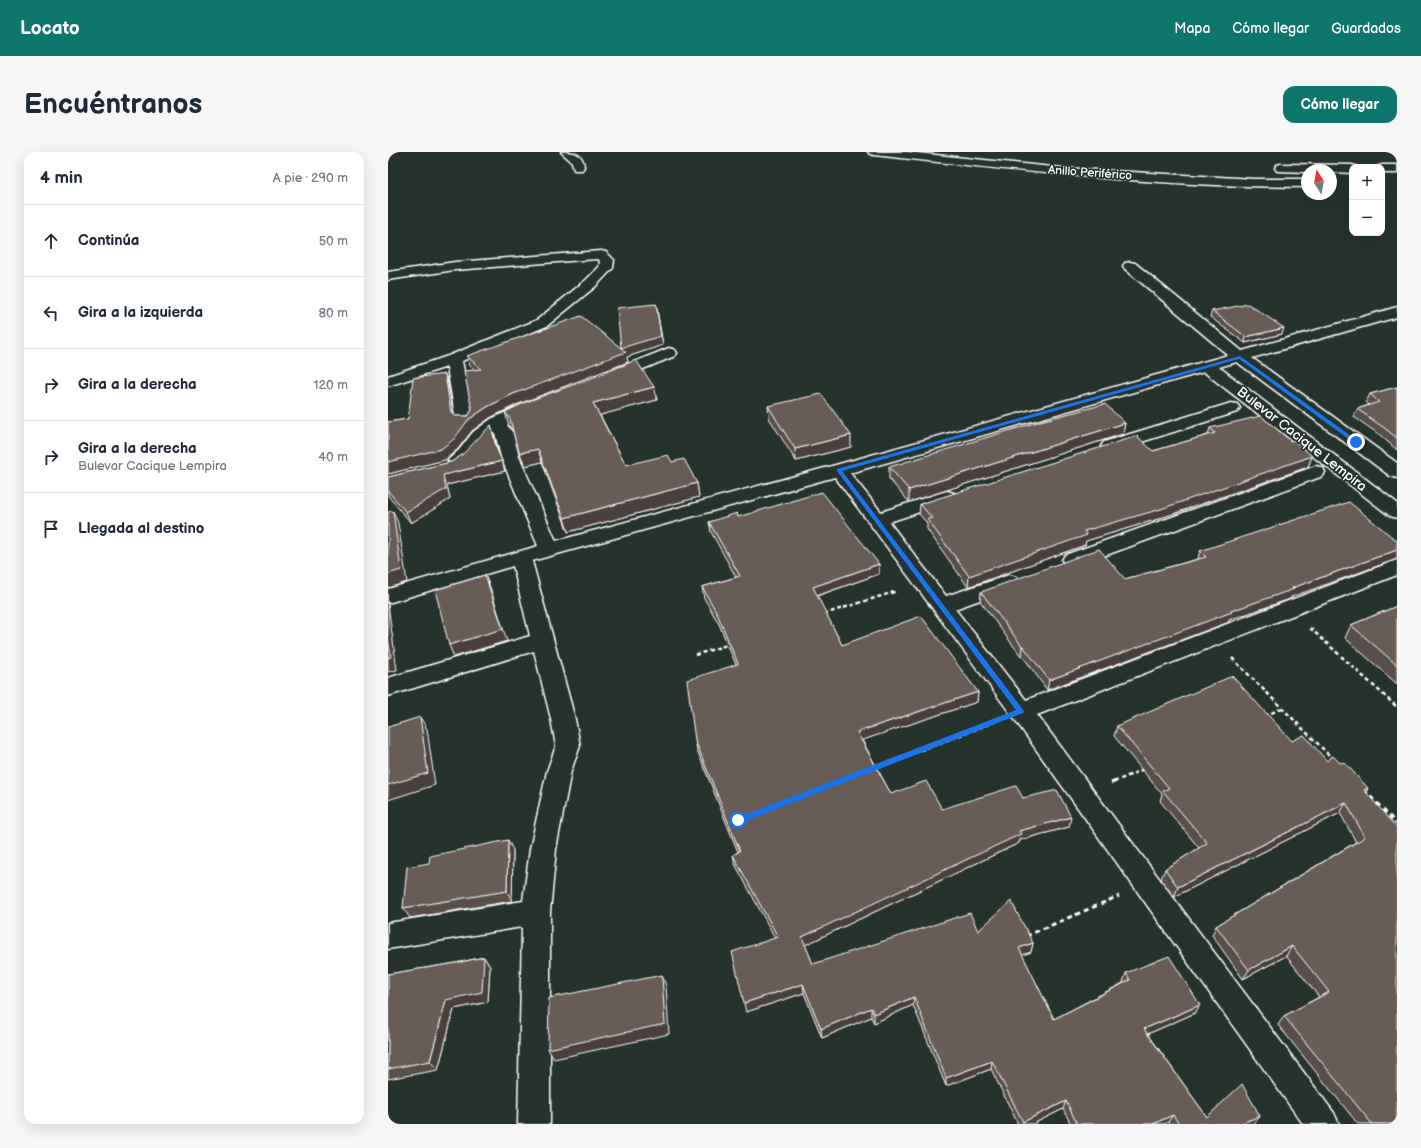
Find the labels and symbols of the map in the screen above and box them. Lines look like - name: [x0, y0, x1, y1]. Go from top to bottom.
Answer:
- street label: Anillo Periférico: [1047, 163, 1133, 183]
- north arrow: [1301, 164, 1337, 200]
- street label: Bulevar Cacique Lempira: [1234, 383, 1370, 495]
- route end: [1347, 433, 1365, 451]
- route start: [729, 811, 747, 829]

